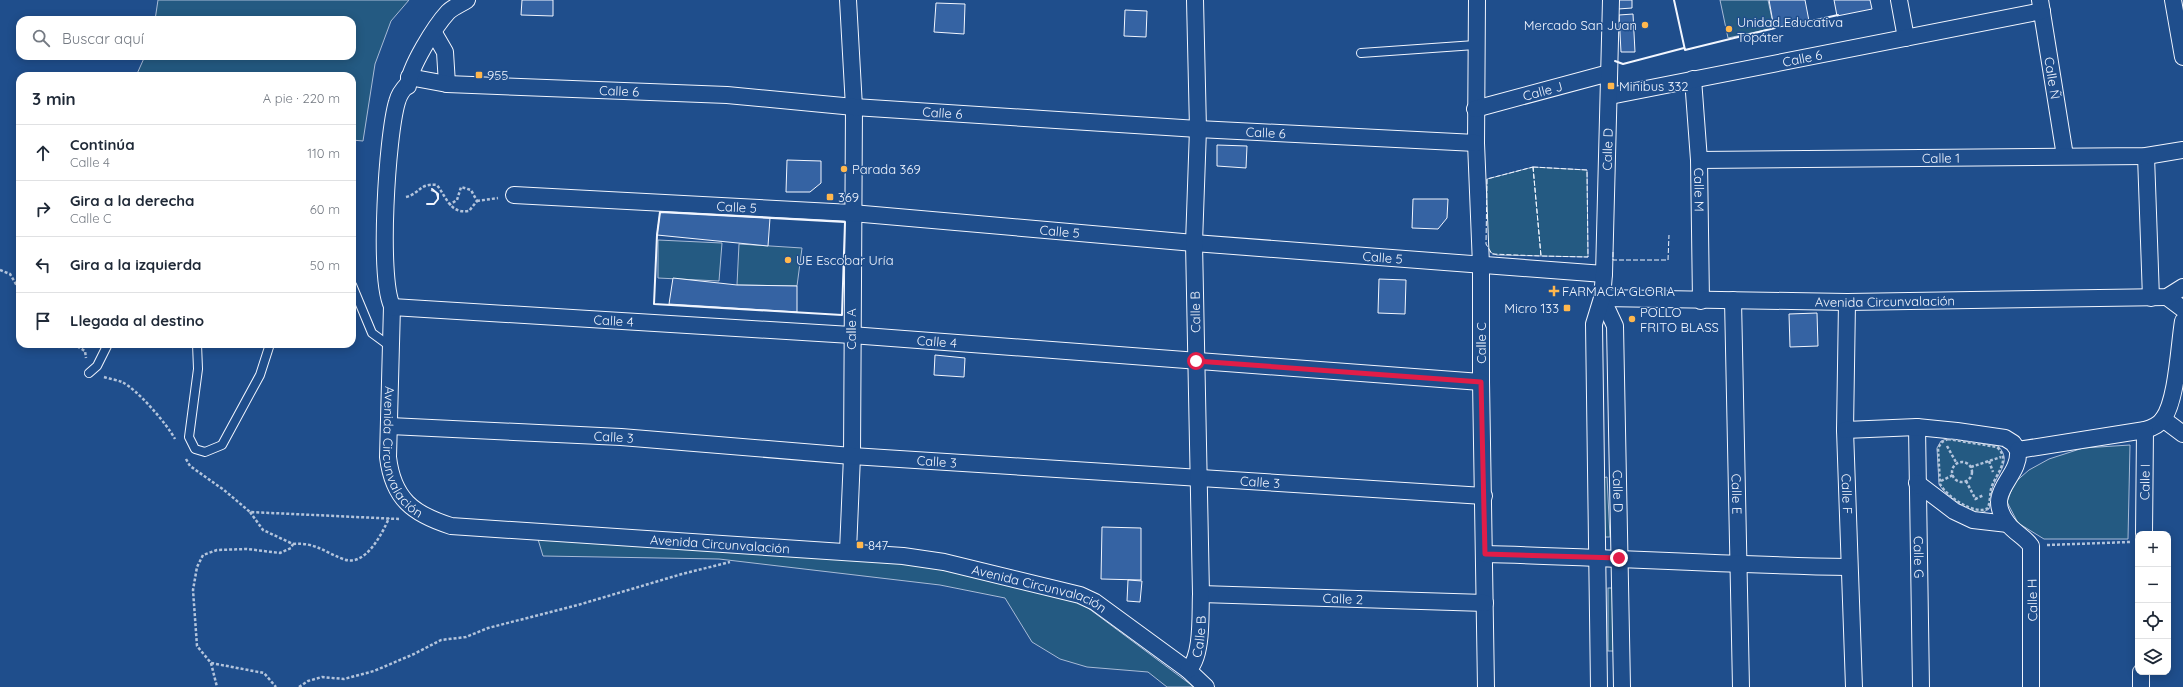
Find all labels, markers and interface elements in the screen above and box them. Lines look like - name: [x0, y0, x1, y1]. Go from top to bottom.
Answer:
- place label: Unidad Educativa Topáter: [1737, 14, 1843, 45]
- search box: [16, 16, 356, 60]
- place label: Mercado San Juan: [1524, 17, 1637, 33]
- marker: Mercado San Juan: [1640, 20, 1650, 30]
- marker: Unidad Educativa Topáter: [1724, 24, 1734, 34]
- icon: search: [30, 27, 52, 49]
- text: Buscar aquí: [62, 29, 144, 48]
- street label: Calle 6: [1781, 46, 1824, 70]
- street label: Calle Ñ: [2041, 56, 2064, 100]
- place label: 955: [487, 67, 508, 83]
- marker: 955: [474, 70, 484, 80]
- street label: Calle J: [1521, 78, 1564, 104]
- place label: Minibus 332: [1619, 78, 1689, 94]
- marker: Minibus 332: [1606, 81, 1616, 91]
- street label: Calle 6: [599, 82, 640, 100]
- text: 3 min: [32, 88, 76, 109]
- text: A pie · 220 m: [263, 90, 340, 106]
- street label: Calle 6: [922, 103, 963, 122]
- street label: Calle 6: [1245, 123, 1286, 141]
- street label: Calle D: [1599, 128, 1616, 171]
- text: Continúa: [70, 135, 135, 154]
- icon: ahead: [32, 142, 54, 164]
- text: 110 m: [307, 145, 340, 161]
- street label: Calle 1: [1922, 150, 1960, 166]
- text: Calle 4: [70, 154, 110, 170]
- place label: Parada 369: [852, 161, 921, 177]
- marker: Parada 369: [839, 164, 849, 174]
- street label: Calle M: [1691, 168, 1708, 212]
- place label: 369: [838, 189, 859, 205]
- text: Gira a la derecha: [70, 191, 195, 210]
- marker: 369: [825, 192, 835, 202]
- icon: right: [32, 198, 54, 220]
- street label: Calle 5: [716, 198, 757, 216]
- text: 60 m: [310, 201, 340, 217]
- text: Calle C: [70, 210, 112, 226]
- street label: Calle 5: [1039, 221, 1080, 241]
- street label: Calle 5: [1362, 248, 1403, 267]
- place label: UE Escobar Uría: [796, 252, 894, 268]
- icon: left: [32, 254, 54, 276]
- text: Gira a la izquierda: [70, 255, 202, 274]
- marker: UE Escobar Uría: [783, 255, 793, 265]
- text: 50 m: [310, 257, 340, 273]
- place label: FARMACIA GLORIA: [1562, 283, 1676, 299]
- marker: FARMACIA GLORIA: [1549, 286, 1559, 296]
- street label: Calle B: [1187, 291, 1203, 333]
- street label: Avenida Circunvalación: [1815, 292, 1955, 310]
- place label: Micro 133: [1504, 300, 1559, 316]
- marker: Micro 133: [1562, 303, 1572, 313]
- place label: POLLO FRITO BLASS: [1640, 304, 1719, 335]
- street label: Calle A: [843, 308, 859, 350]
- icon: arrive: [32, 310, 54, 332]
- text: Llegada al destino: [70, 311, 204, 330]
- street label: Calle 4: [593, 311, 634, 330]
- marker: POLLO FRITO BLASS: [1627, 314, 1637, 324]
- street label: Calle C: [1473, 322, 1489, 364]
- street label: Calle 4: [916, 332, 958, 351]
- route start: [1187, 352, 1205, 370]
- street label: Avenida Circunvalación: [380, 386, 426, 521]
- street label: Calle 3: [593, 428, 635, 446]
- street label: Calle 3: [916, 452, 957, 471]
- street label: Calle I: [2136, 464, 2153, 500]
- street label: Calle D: [1610, 470, 1627, 513]
- street label: Calle 3: [1240, 473, 1281, 491]
- street label: Calle F: [1839, 473, 1856, 514]
- street label: Calle E: [1729, 474, 1745, 514]
- street label: Avenida Circunvalación: [649, 531, 790, 556]
- map controls: [2135, 531, 2171, 675]
- button: +: [2135, 531, 2171, 567]
- street label: Calle G: [1911, 536, 1927, 578]
- place label: 847: [868, 537, 888, 553]
- marker: 847: [855, 540, 865, 550]
- route end: [1610, 549, 1628, 567]
- street label: Avenida Circunvalación: [970, 561, 1110, 616]
- button: −: [2135, 567, 2171, 603]
- street label: Calle H: [2024, 579, 2040, 621]
- street label: Calle 2: [1322, 590, 1363, 607]
- button: locate: [2135, 603, 2171, 639]
- street label: Calle B: [1188, 615, 1209, 659]
- button: layers: [2135, 639, 2171, 675]

